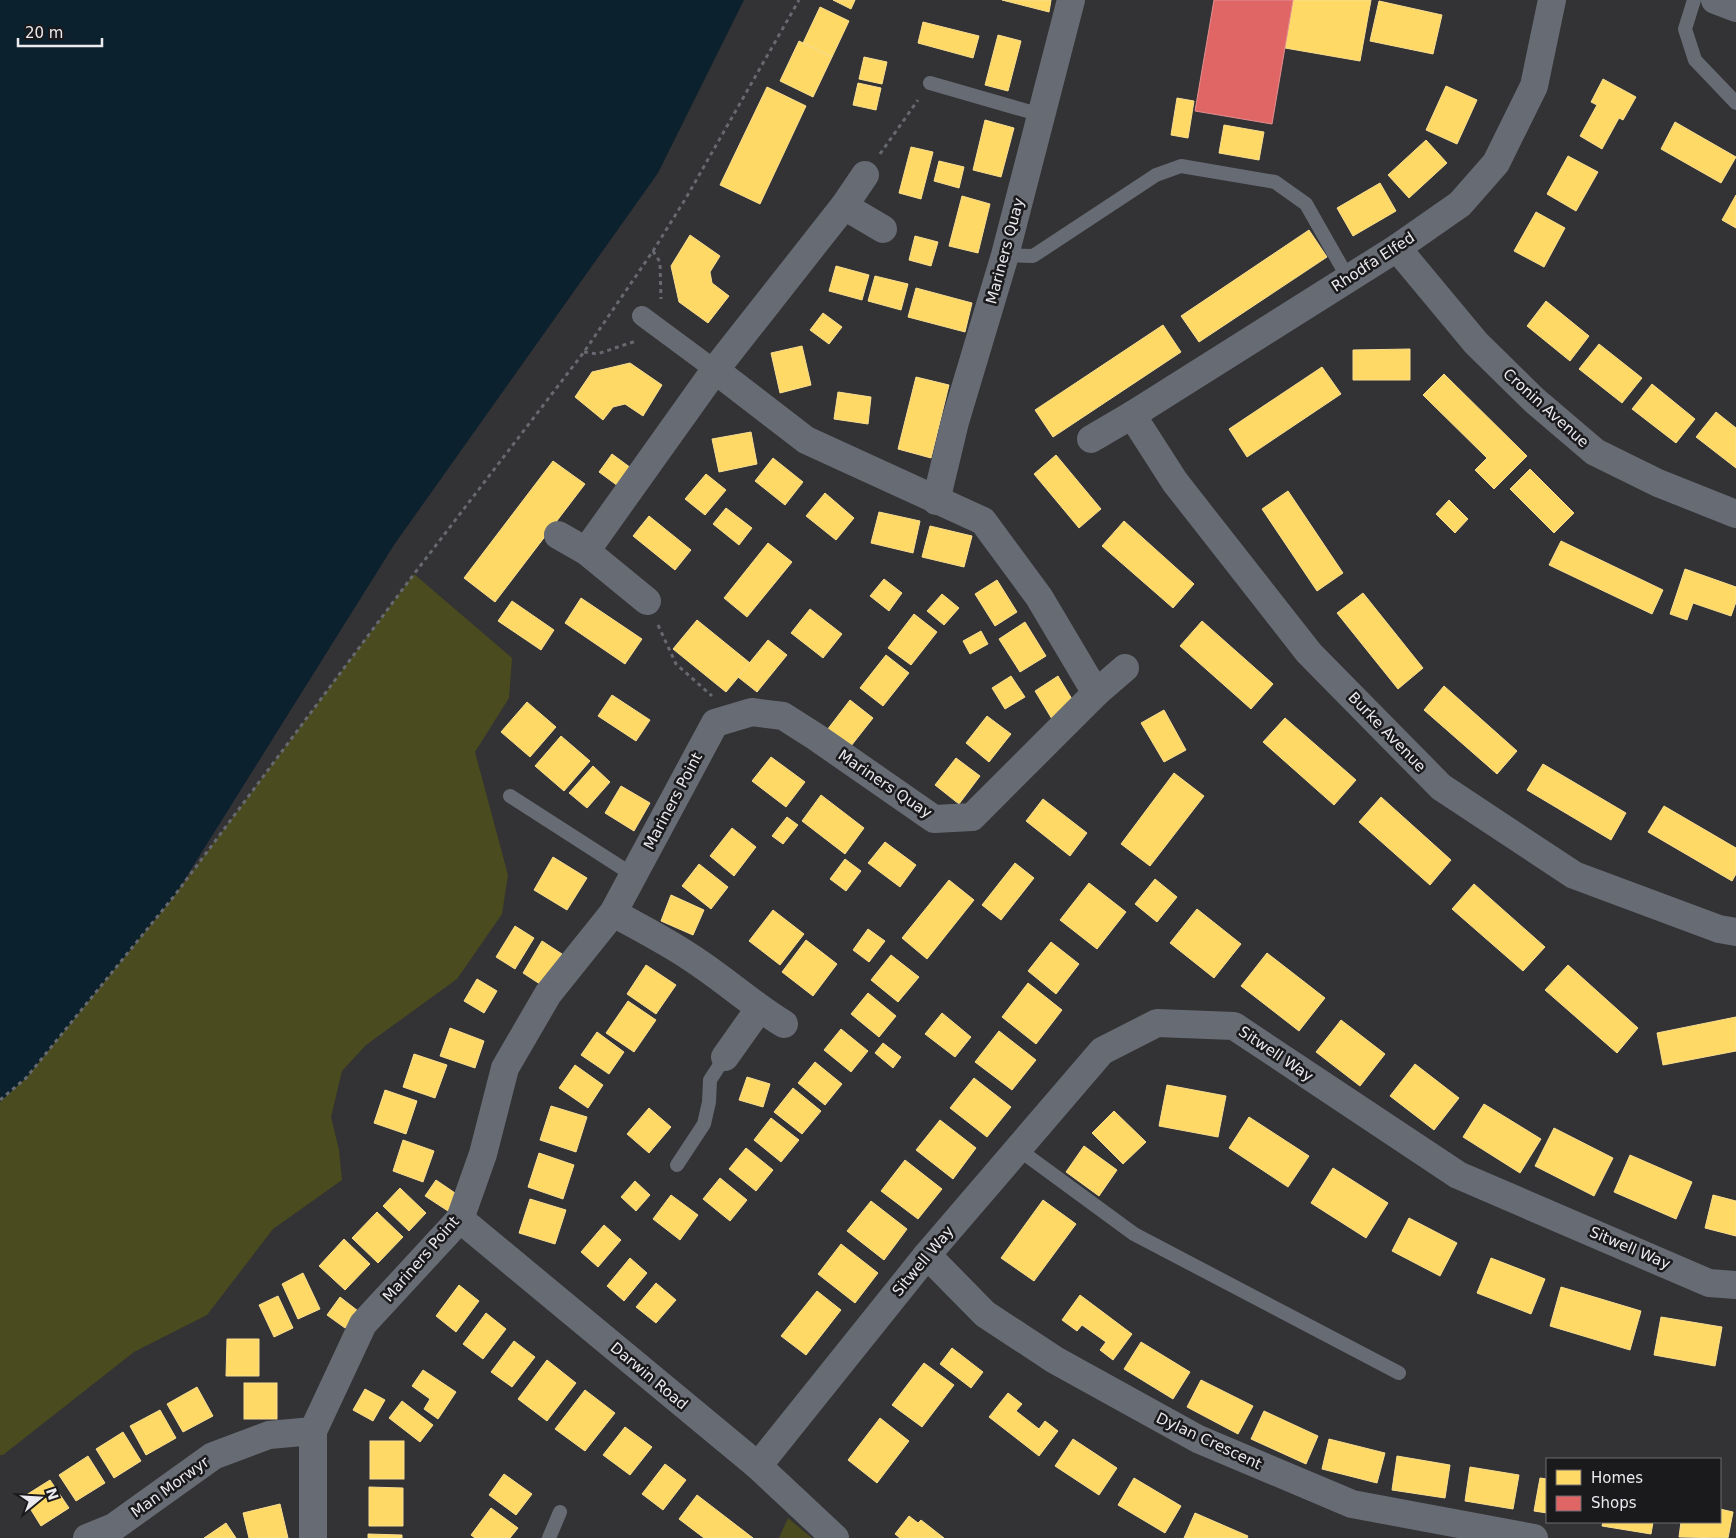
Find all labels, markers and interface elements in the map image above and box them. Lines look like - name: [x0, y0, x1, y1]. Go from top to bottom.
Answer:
- scale bar: [18, 15, 101, 47]
- text: 20 m: [25, 24, 63, 42]
- street label: Mariners Quay: [982, 196, 1028, 306]
- street label: Rhodfa Elfed: [1328, 228, 1418, 296]
- street label: Cronin Avenue: [1499, 365, 1593, 451]
- street label: Burke Avenue: [1344, 688, 1430, 776]
- street label: Mariners Quay: [835, 746, 935, 822]
- street label: Mariners Point: [640, 749, 706, 853]
- street label: Sitwell Way: [1235, 1022, 1317, 1086]
- street label: Mariners Point: [379, 1213, 463, 1305]
- street label: Sitwell Way: [888, 1222, 958, 1300]
- street label: Sitwell Way: [1587, 1223, 1673, 1273]
- street label: Darwin Road: [607, 1338, 691, 1414]
- street label: Dylan Crescent: [1153, 1409, 1265, 1473]
- street label: Man Morwyr: [127, 1452, 213, 1521]
- legend: [1546, 1458, 1721, 1523]
- text: Homes: [1591, 1469, 1643, 1487]
- north arrow: [15, 1473, 65, 1523]
- text: N: [43, 1486, 62, 1502]
- text: Shops: [1591, 1494, 1637, 1512]

